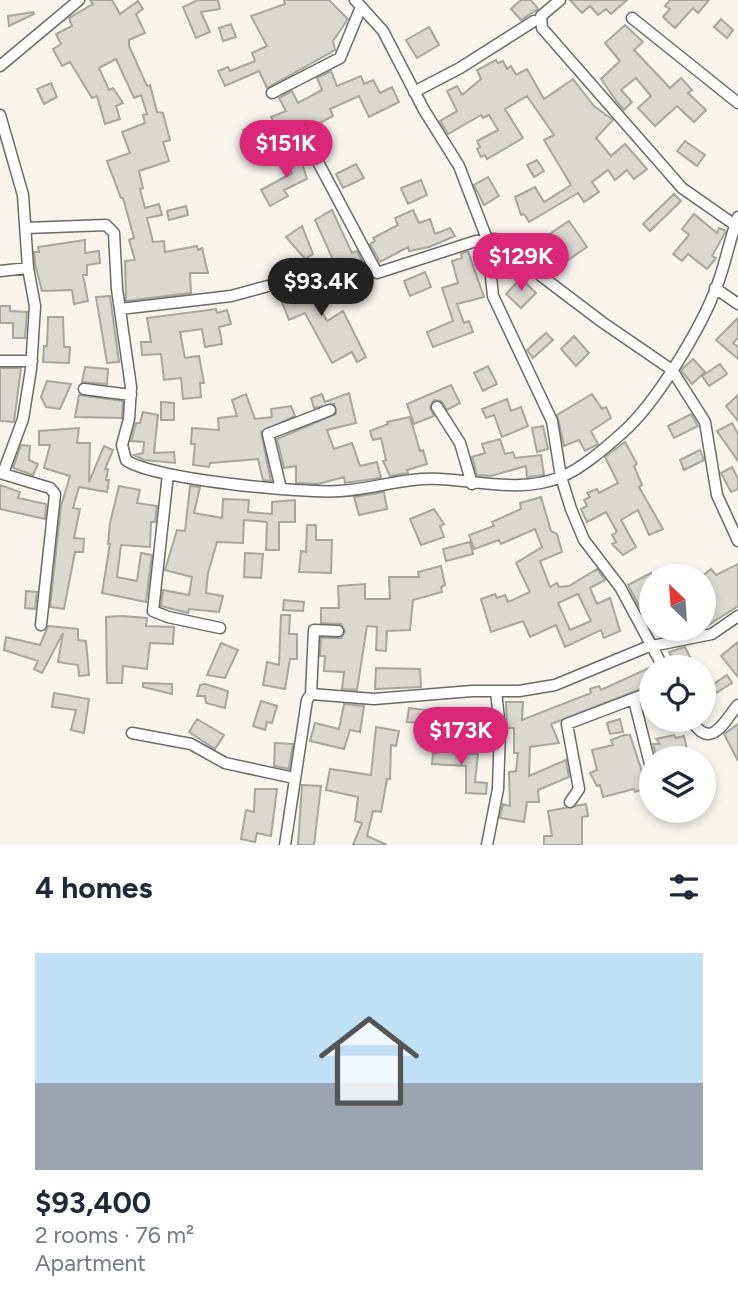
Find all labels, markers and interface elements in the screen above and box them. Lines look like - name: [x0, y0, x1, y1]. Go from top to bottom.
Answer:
- pin: $151K: [237, 120, 335, 180]
- text: $151K: [256, 129, 316, 157]
- pin: $129K: [472, 233, 570, 293]
- text: $129K: [489, 242, 553, 270]
- pin: $93.4K: [264, 258, 378, 318]
- text: $93.4K: [284, 267, 358, 295]
- north arrow: [639, 564, 716, 640]
- map controls: [639, 564, 716, 823]
- button: locate: [639, 655, 716, 732]
- pin: $173K: [412, 708, 510, 767]
- text: $173K: [429, 716, 493, 744]
- button: layers: [639, 746, 716, 823]
- icon: filters: [665, 868, 703, 906]
- text: 4 homes: [35, 869, 152, 906]
- icon: home: [306, 998, 432, 1124]
- text: $93,400: [35, 1184, 151, 1221]
- text: 2 rooms · 76 m²: [35, 1221, 194, 1249]
- text: Apartment: [35, 1249, 146, 1277]

